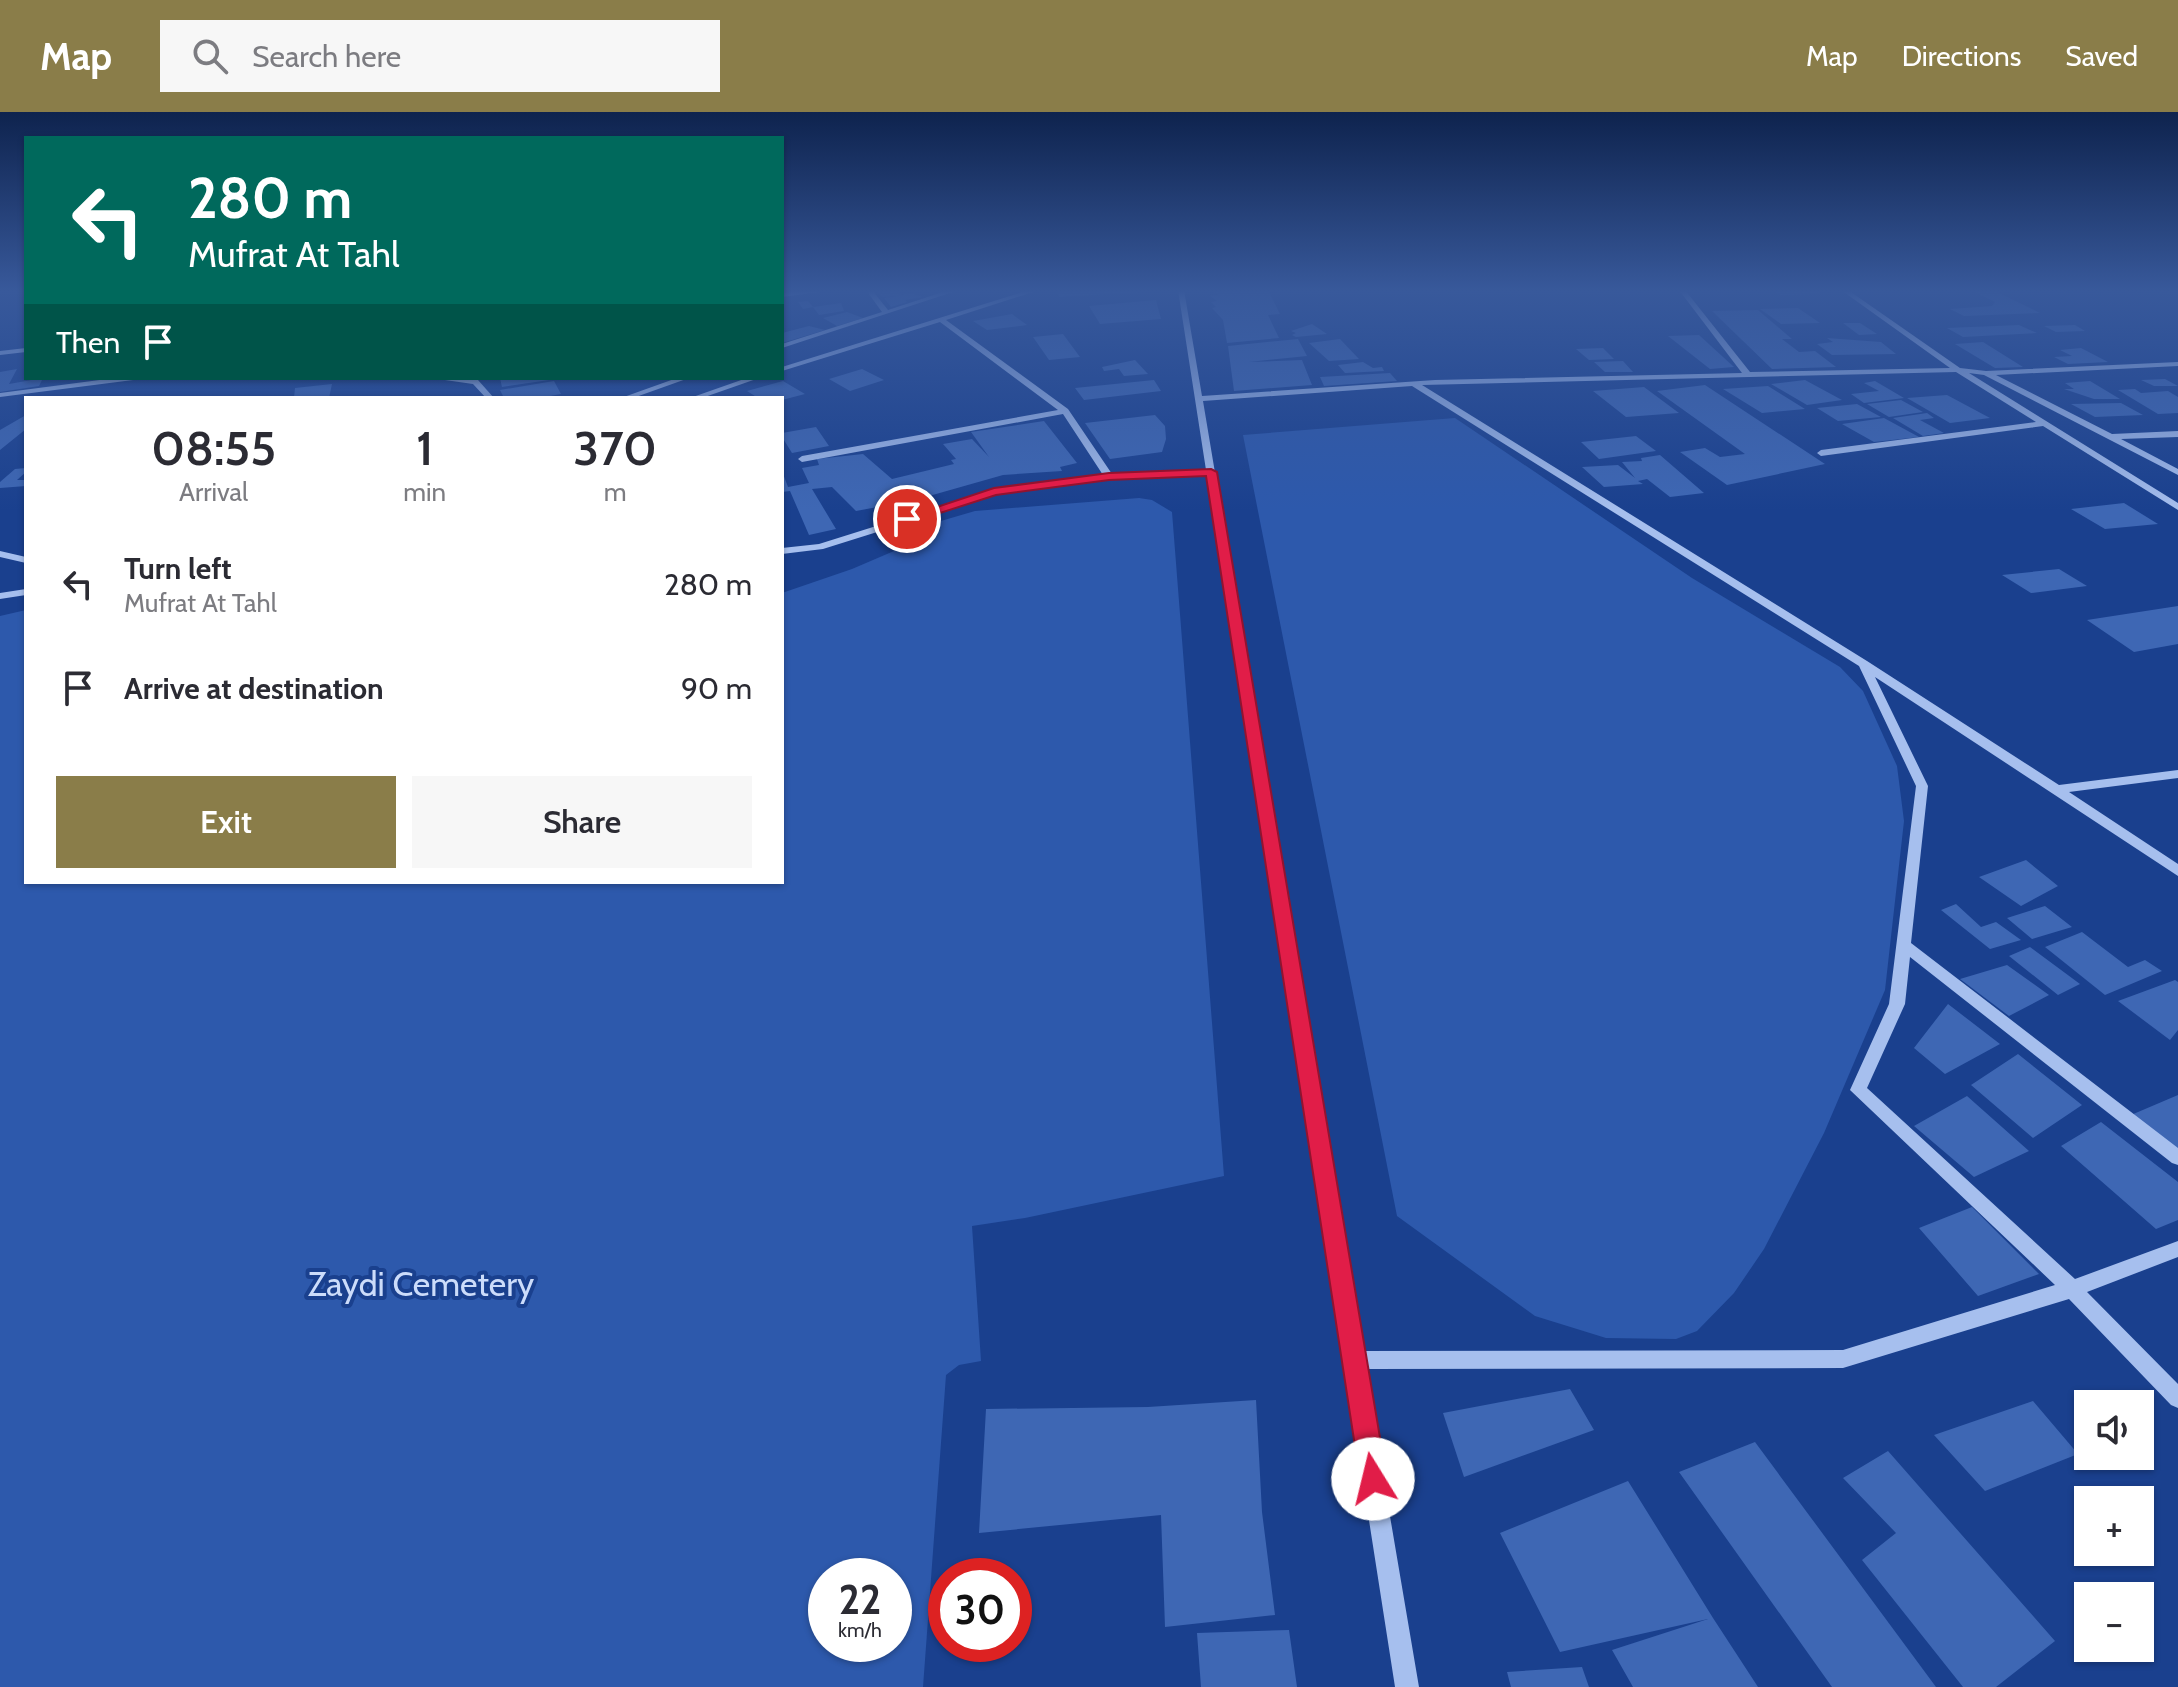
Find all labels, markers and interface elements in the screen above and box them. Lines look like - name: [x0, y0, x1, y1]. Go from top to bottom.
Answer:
- search box: [160, 20, 720, 92]
- text: Map: [40, 33, 112, 80]
- icon: search: [188, 34, 232, 78]
- text: Search here: [252, 38, 401, 75]
- text: Map: [1806, 39, 1858, 73]
- text: Directions: [1902, 39, 2021, 73]
- text: Saved: [2065, 39, 2138, 73]
- text: 280 m: [188, 164, 352, 232]
- icon: left: [56, 168, 160, 272]
- text: Mufrat At Tahl: [188, 232, 400, 276]
- icon: arrive: [136, 320, 180, 364]
- text: Then: [56, 324, 120, 361]
- text: 08:55: [151, 419, 276, 477]
- text: 1: [416, 419, 433, 477]
- text: 370: [573, 419, 657, 477]
- text: Arrival: [179, 476, 248, 508]
- text: min: [403, 476, 446, 508]
- text: m: [604, 476, 626, 508]
- pin: [873, 485, 941, 553]
- icon: arrive: [885, 497, 929, 541]
- text: Turn left: [124, 550, 232, 587]
- icon: left: [56, 562, 100, 606]
- text: 280 m: [664, 566, 752, 603]
- text: Mufrat At Tahl: [124, 587, 277, 619]
- icon: arrive: [56, 666, 100, 710]
- text: Arrive at destination: [124, 670, 384, 707]
- text: 90 m: [681, 670, 752, 707]
- button: Exit: [56, 776, 396, 868]
- button: Share: [412, 776, 752, 868]
- park label: Zaydi Cemetery: [308, 1263, 534, 1305]
- map controls: [2074, 1390, 2154, 1662]
- button: sound: [2074, 1390, 2154, 1470]
- position arrow: [1331, 1437, 1415, 1521]
- button: +: [2074, 1486, 2154, 1566]
- speed limit sign: 30: [928, 1558, 1032, 1662]
- text: 22: [839, 1575, 881, 1624]
- button: −: [2074, 1582, 2154, 1662]
- text: km/h: [838, 1618, 882, 1642]

